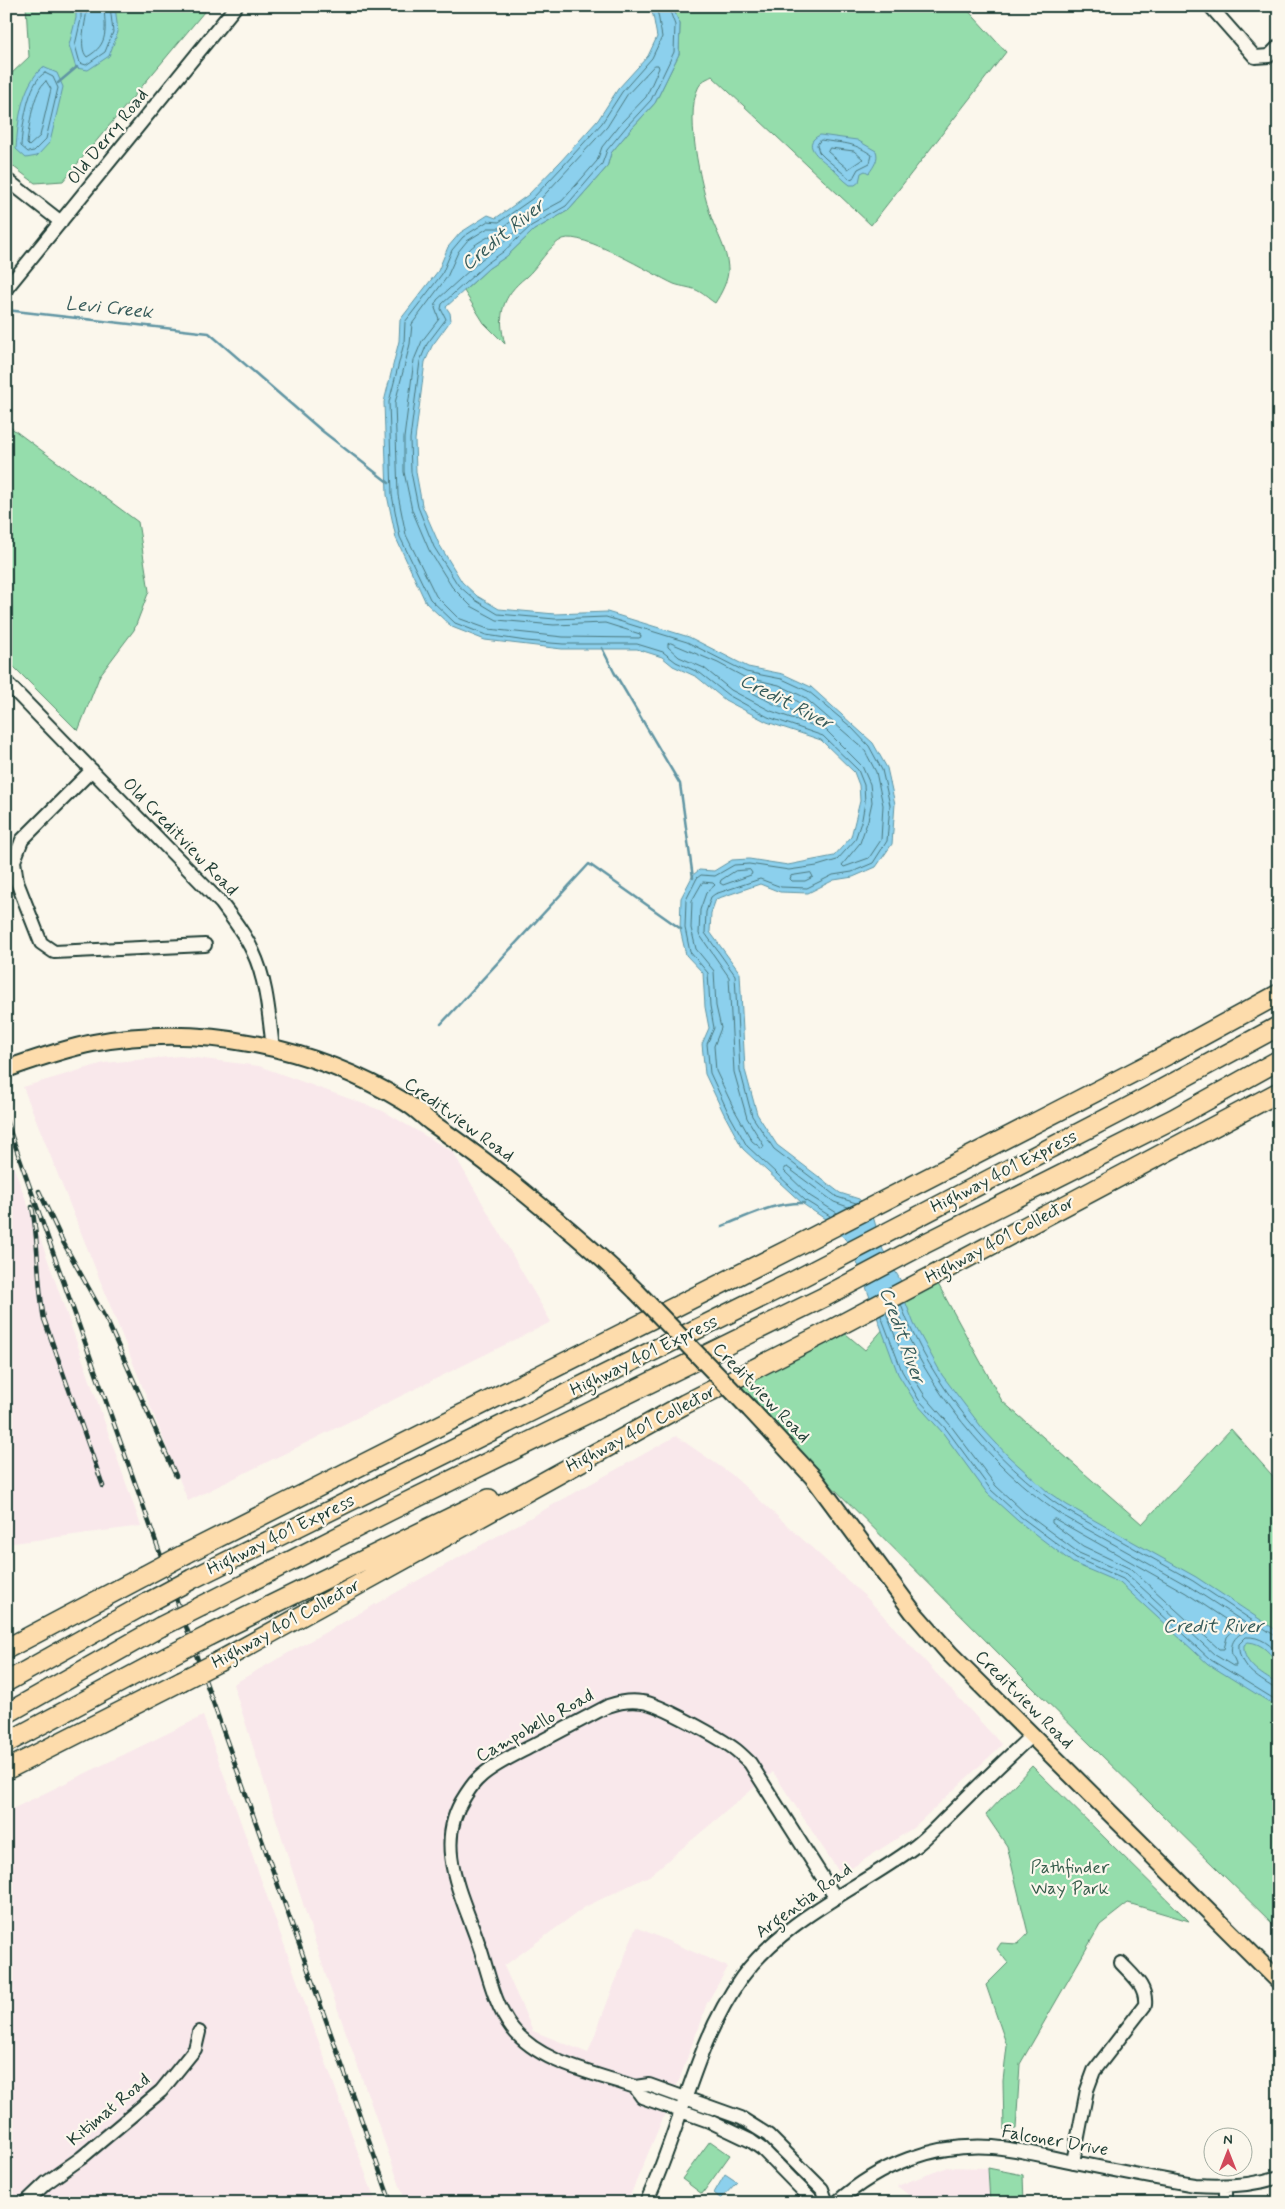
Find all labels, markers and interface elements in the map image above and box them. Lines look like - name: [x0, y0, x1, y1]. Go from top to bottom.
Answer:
- street label: Old Derry Road: [62, 84, 154, 190]
- water label: Credit River: [456, 192, 551, 276]
- water label: Levi Creek: [64, 291, 155, 325]
- water label: Credit River: [736, 668, 838, 737]
- street label: Old Creditview Road: [117, 772, 243, 902]
- street label: Creditview Road: [399, 1072, 519, 1168]
- street label: Highway 401 Express: [927, 1125, 1082, 1221]
- street label: Highway 401 Collector: [921, 1190, 1080, 1291]
- water label: Credit River: [873, 1284, 932, 1388]
- street label: Highway 401 Express: [566, 1310, 723, 1404]
- street label: Creditview Road: [707, 1338, 815, 1448]
- street label: Highway 401 Collector: [562, 1379, 721, 1480]
- street label: Highway 401 Express: [203, 1489, 360, 1583]
- street label: Highway 401 Collector: [208, 1573, 366, 1677]
- water label: Credit River: [1163, 1614, 1265, 1639]
- street label: Creditview Road: [969, 1645, 1079, 1755]
- street label: Campobello Road: [472, 1684, 598, 1768]
- park label: Pathfinder Way Park: [1031, 1856, 1110, 1901]
- street label: Argentia Road: [751, 1858, 858, 1946]
- street label: Kitimat Road: [62, 2068, 156, 2152]
- street label: Falconer Drive: [1000, 2120, 1110, 2162]
- north arrow: [1202, 2126, 1252, 2176]
- text: N: [1223, 2131, 1233, 2149]

